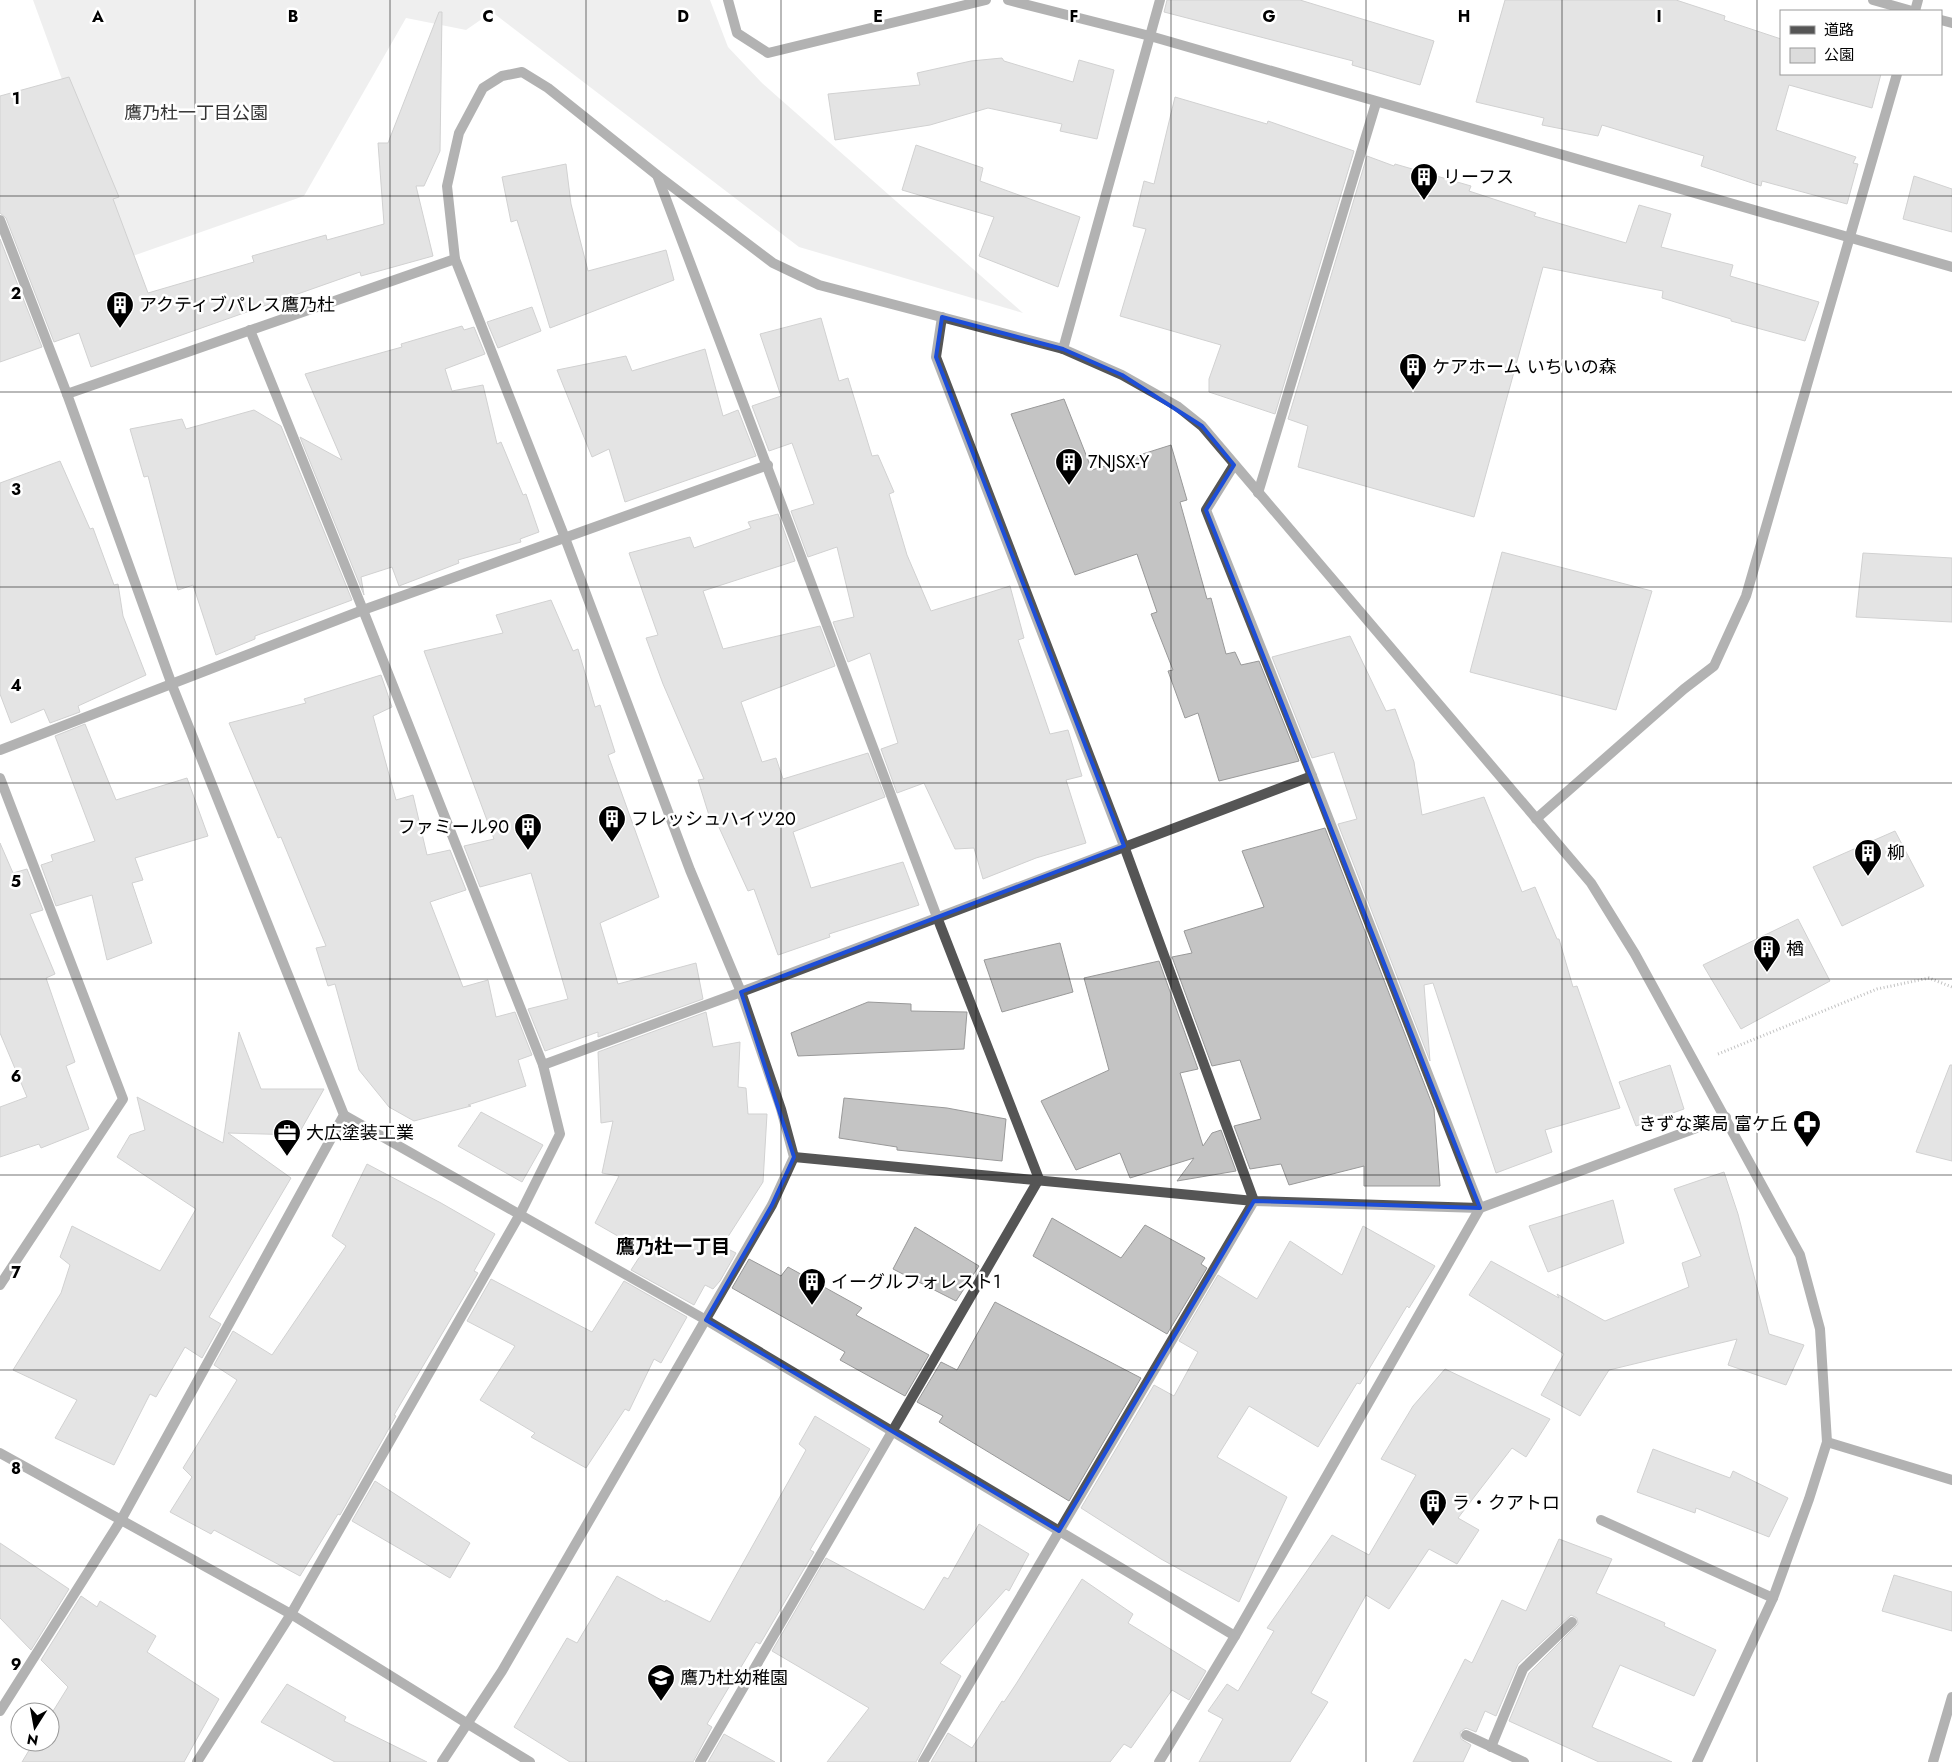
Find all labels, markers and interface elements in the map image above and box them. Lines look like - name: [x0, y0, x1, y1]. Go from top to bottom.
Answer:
- text: A: [91, 5, 104, 28]
- text: B: [288, 5, 298, 28]
- text: C: [482, 5, 494, 28]
- text: D: [677, 5, 689, 28]
- text: E: [873, 5, 883, 28]
- text: F: [1070, 5, 1078, 28]
- text: G: [1262, 5, 1276, 28]
- text: H: [1458, 5, 1470, 28]
- text: I: [1656, 5, 1662, 28]
- legend: [1780, 10, 1942, 75]
- text: 道路: [1824, 19, 1854, 41]
- text: 公園: [1824, 44, 1854, 66]
- text: 1: [12, 87, 20, 110]
- park label: 鷹乃杜一丁目公園: [124, 100, 268, 126]
- building icon: リーフス: [1409, 162, 1439, 201]
- place label: リーフス: [1443, 164, 1514, 190]
- text: 2: [11, 282, 21, 305]
- building icon: アクティブパレス鷹乃杜: [105, 290, 135, 329]
- place label: アクティブパレス鷹乃杜: [139, 292, 335, 318]
- building icon: ケアホーム いちいの森: [1398, 352, 1428, 391]
- place label: ケアホーム いちいの森: [1432, 354, 1617, 380]
- building icon: 7NJSX-Y: [1054, 447, 1084, 486]
- place label: 7NJSX-Y: [1088, 449, 1150, 475]
- text: 3: [11, 478, 21, 501]
- text: 4: [10, 674, 22, 697]
- building icon: フレッシュハイツ20: [597, 804, 627, 843]
- place label: フレッシュハイツ20: [631, 806, 796, 832]
- building icon: ファミール90: [513, 812, 543, 851]
- place label: ファミール90: [398, 814, 509, 840]
- building icon: 柳: [1853, 838, 1883, 877]
- place label: 柳: [1887, 840, 1905, 866]
- text: 5: [11, 870, 21, 893]
- building icon: 楢: [1752, 934, 1782, 973]
- place label: 楢: [1786, 936, 1804, 962]
- text: 6: [11, 1065, 21, 1088]
- pharmacy icon: きずな薬局 富ケ丘: [1792, 1109, 1822, 1148]
- place label: きずな薬局 富ケ丘: [1639, 1111, 1788, 1137]
- office icon: 大広塗装工業: [272, 1118, 302, 1157]
- place label: 大広塗装工業: [306, 1120, 414, 1146]
- district label: 鷹乃杜一丁目: [616, 1233, 730, 1260]
- text: 7: [11, 1261, 21, 1284]
- building icon: イーグルフォレスト1: [797, 1267, 827, 1306]
- place label: イーグルフォレスト1: [831, 1269, 1001, 1295]
- text: 8: [11, 1457, 21, 1480]
- building icon: ラ・クアトロ: [1418, 1488, 1448, 1527]
- place label: ラ・クアトロ: [1452, 1490, 1560, 1516]
- text: 9: [11, 1653, 21, 1676]
- school or university icon: 鷹乃杜幼稚園: [646, 1663, 676, 1702]
- place label: 鷹乃杜幼稚園: [680, 1665, 788, 1691]
- north arrow: [10, 1702, 60, 1752]
- text: N: [25, 1729, 40, 1751]

